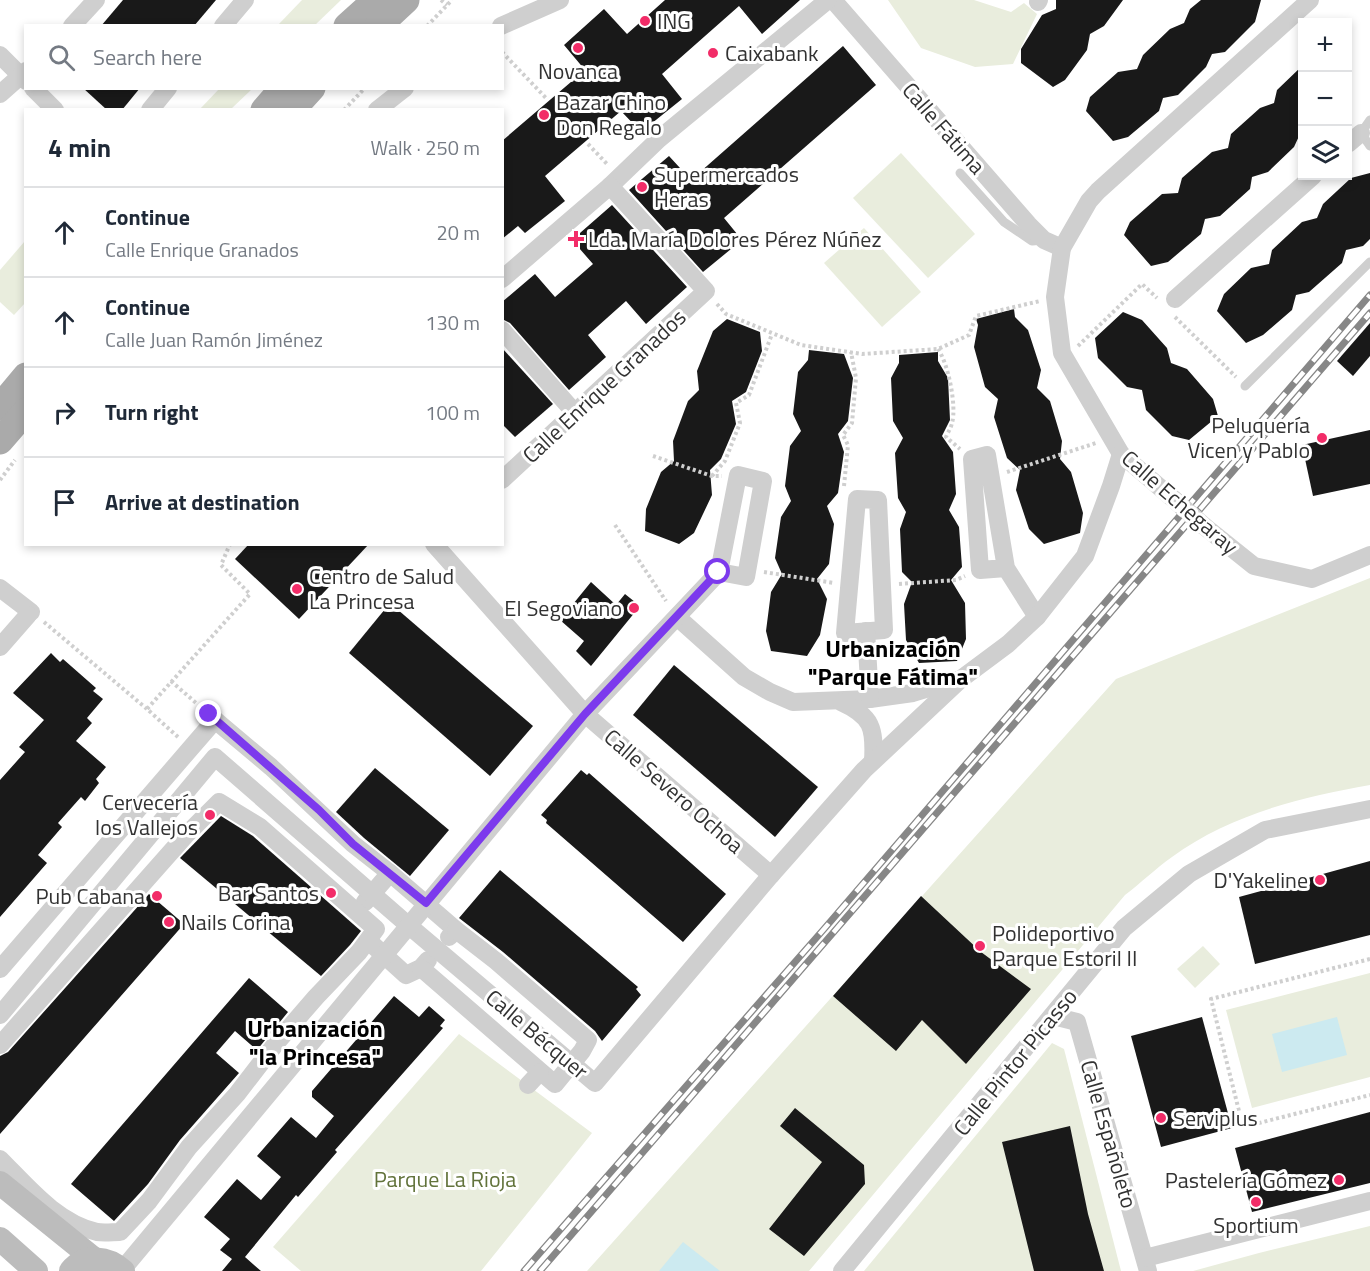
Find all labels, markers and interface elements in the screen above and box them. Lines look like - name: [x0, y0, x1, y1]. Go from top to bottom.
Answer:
- place label: ING: [657, 4, 691, 38]
- marker: ING: [638, 14, 652, 28]
- map controls: [1298, 18, 1352, 180]
- button: +: [1298, 18, 1352, 72]
- search box: [24, 24, 504, 90]
- place label: Caixabank: [725, 36, 819, 70]
- text: Search here: [93, 40, 202, 74]
- icon: search: [45, 41, 78, 74]
- marker: Novanca: [571, 41, 585, 55]
- marker: Caixabank: [706, 46, 720, 60]
- place label: Novanca: [538, 54, 618, 88]
- button: −: [1298, 72, 1352, 126]
- street label: Calle Fátima: [894, 74, 994, 182]
- place label: Bazar Chino Don Regalo: [556, 85, 666, 144]
- marker: Bazar Chino Don Regalo: [537, 108, 551, 122]
- button: layers: [1298, 126, 1352, 180]
- text: 4 min: [48, 128, 111, 167]
- text: Walk · 250 m: [371, 132, 480, 163]
- place label: Supermercados Heras: [654, 157, 799, 216]
- marker: Supermercados Heras: [635, 180, 649, 194]
- text: Continue: [105, 200, 190, 234]
- icon: ahead: [48, 216, 81, 249]
- text: 20 m: [436, 217, 480, 248]
- place label: Lda. María Dolores Pérez Núñez: [588, 222, 881, 256]
- marker: Lda. María Dolores Pérez Núñez: [569, 232, 583, 246]
- text: Calle Enrique Granados: [105, 234, 299, 265]
- text: Continue: [105, 290, 190, 324]
- street label: Calle Enrique Granados: [514, 301, 694, 471]
- icon: ahead: [48, 306, 81, 339]
- text: 130 m: [425, 307, 480, 338]
- text: Calle Juan Ramón Jiménez: [105, 324, 323, 355]
- text: Turn right: [105, 395, 199, 429]
- icon: right: [48, 396, 81, 429]
- text: 100 m: [425, 397, 480, 428]
- place label: Peluquería Vicen y Pablo: [1187, 408, 1310, 467]
- marker: Peluquería Vicen y Pablo: [1315, 431, 1329, 445]
- street label: Calle Echegaray: [1114, 442, 1246, 563]
- text: Arrive at destination: [105, 485, 300, 519]
- icon: arrive: [48, 486, 81, 519]
- route start: [704, 558, 730, 584]
- place label: Centro de Salud La Princesa: [309, 559, 454, 618]
- marker: Centro de Salud La Princesa: [290, 582, 304, 596]
- place label: El Segoviano: [504, 591, 622, 625]
- marker: El Segoviano: [627, 601, 641, 615]
- district label: Urbanización "Parque Fátima": [808, 630, 978, 694]
- route end: [195, 700, 221, 726]
- street label: Calle Severo Ochoa: [596, 720, 752, 862]
- place label: Cervecería los Vallejos: [95, 785, 198, 844]
- marker: Cervecería los Vallejos: [203, 808, 217, 822]
- place label: D'Yakeline: [1214, 863, 1308, 897]
- marker: D'Yakeline: [1313, 873, 1327, 887]
- place label: Bar Santos: [218, 876, 319, 910]
- place label: Pub Cabana: [35, 879, 145, 913]
- marker: Bar Santos: [324, 886, 338, 900]
- marker: Pub Cabana: [150, 889, 164, 903]
- place label: Nails Corina: [181, 905, 291, 939]
- marker: Nails Corina: [162, 915, 176, 929]
- place label: Polideportivo Parque Estoril II: [992, 916, 1137, 975]
- marker: Polideportivo Parque Estoril II: [973, 939, 987, 953]
- street label: Calle Bécquer: [478, 981, 596, 1088]
- street label: Calle Pintor Picasso: [945, 981, 1085, 1143]
- district label: Urbanización "la Princesa": [247, 1010, 383, 1074]
- street label: Calle Españoleto: [1072, 1056, 1146, 1212]
- place label: Serviplus: [1173, 1101, 1258, 1135]
- marker: Serviplus: [1154, 1111, 1168, 1125]
- park label: Parque La Rioja: [374, 1162, 516, 1196]
- place label: Pastelería Gómez: [1165, 1163, 1327, 1197]
- marker: Pastelería Gómez: [1332, 1173, 1346, 1187]
- marker: Sportium: [1249, 1195, 1263, 1209]
- place label: Sportium: [1213, 1208, 1299, 1242]

